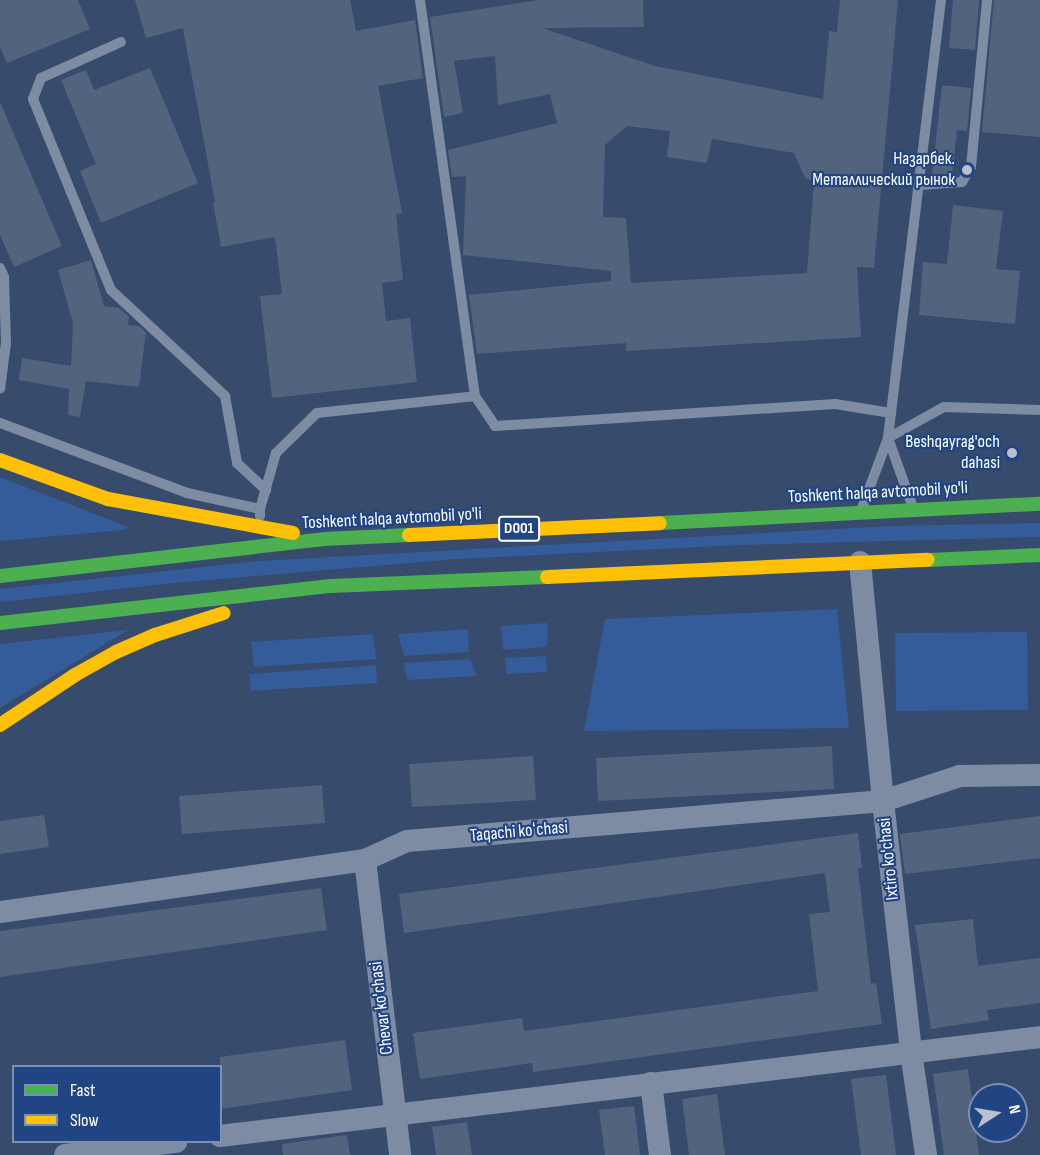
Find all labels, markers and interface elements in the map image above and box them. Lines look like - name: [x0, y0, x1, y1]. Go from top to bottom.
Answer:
- place label: Назарбек. Металлический рынок: [812, 149, 955, 192]
- marker: Назарбек. Металлический рынок: [960, 163, 974, 177]
- place label: Beshqayrag'och dahasi: [905, 432, 1000, 474]
- marker: Beshqayrag'och dahasi: [1005, 446, 1019, 460]
- street label: Toshkent halqa avtomobil yo'li: [788, 478, 968, 508]
- street label: Toshkent halqa avtomobil yo'li: [302, 504, 482, 534]
- road number: D001: [498, 516, 540, 542]
- street label: Taqachi koʻchasi: [469, 817, 569, 847]
- street label: Ixtiro ko'chasi: [874, 817, 904, 901]
- street label: Chevar ko'chasi: [366, 960, 398, 1056]
- legend: [12, 1065, 222, 1143]
- text: Fast: [70, 1080, 95, 1101]
- north arrow: [968, 1083, 1028, 1143]
- text: N: [1004, 1103, 1024, 1116]
- text: Slow: [70, 1110, 99, 1131]

